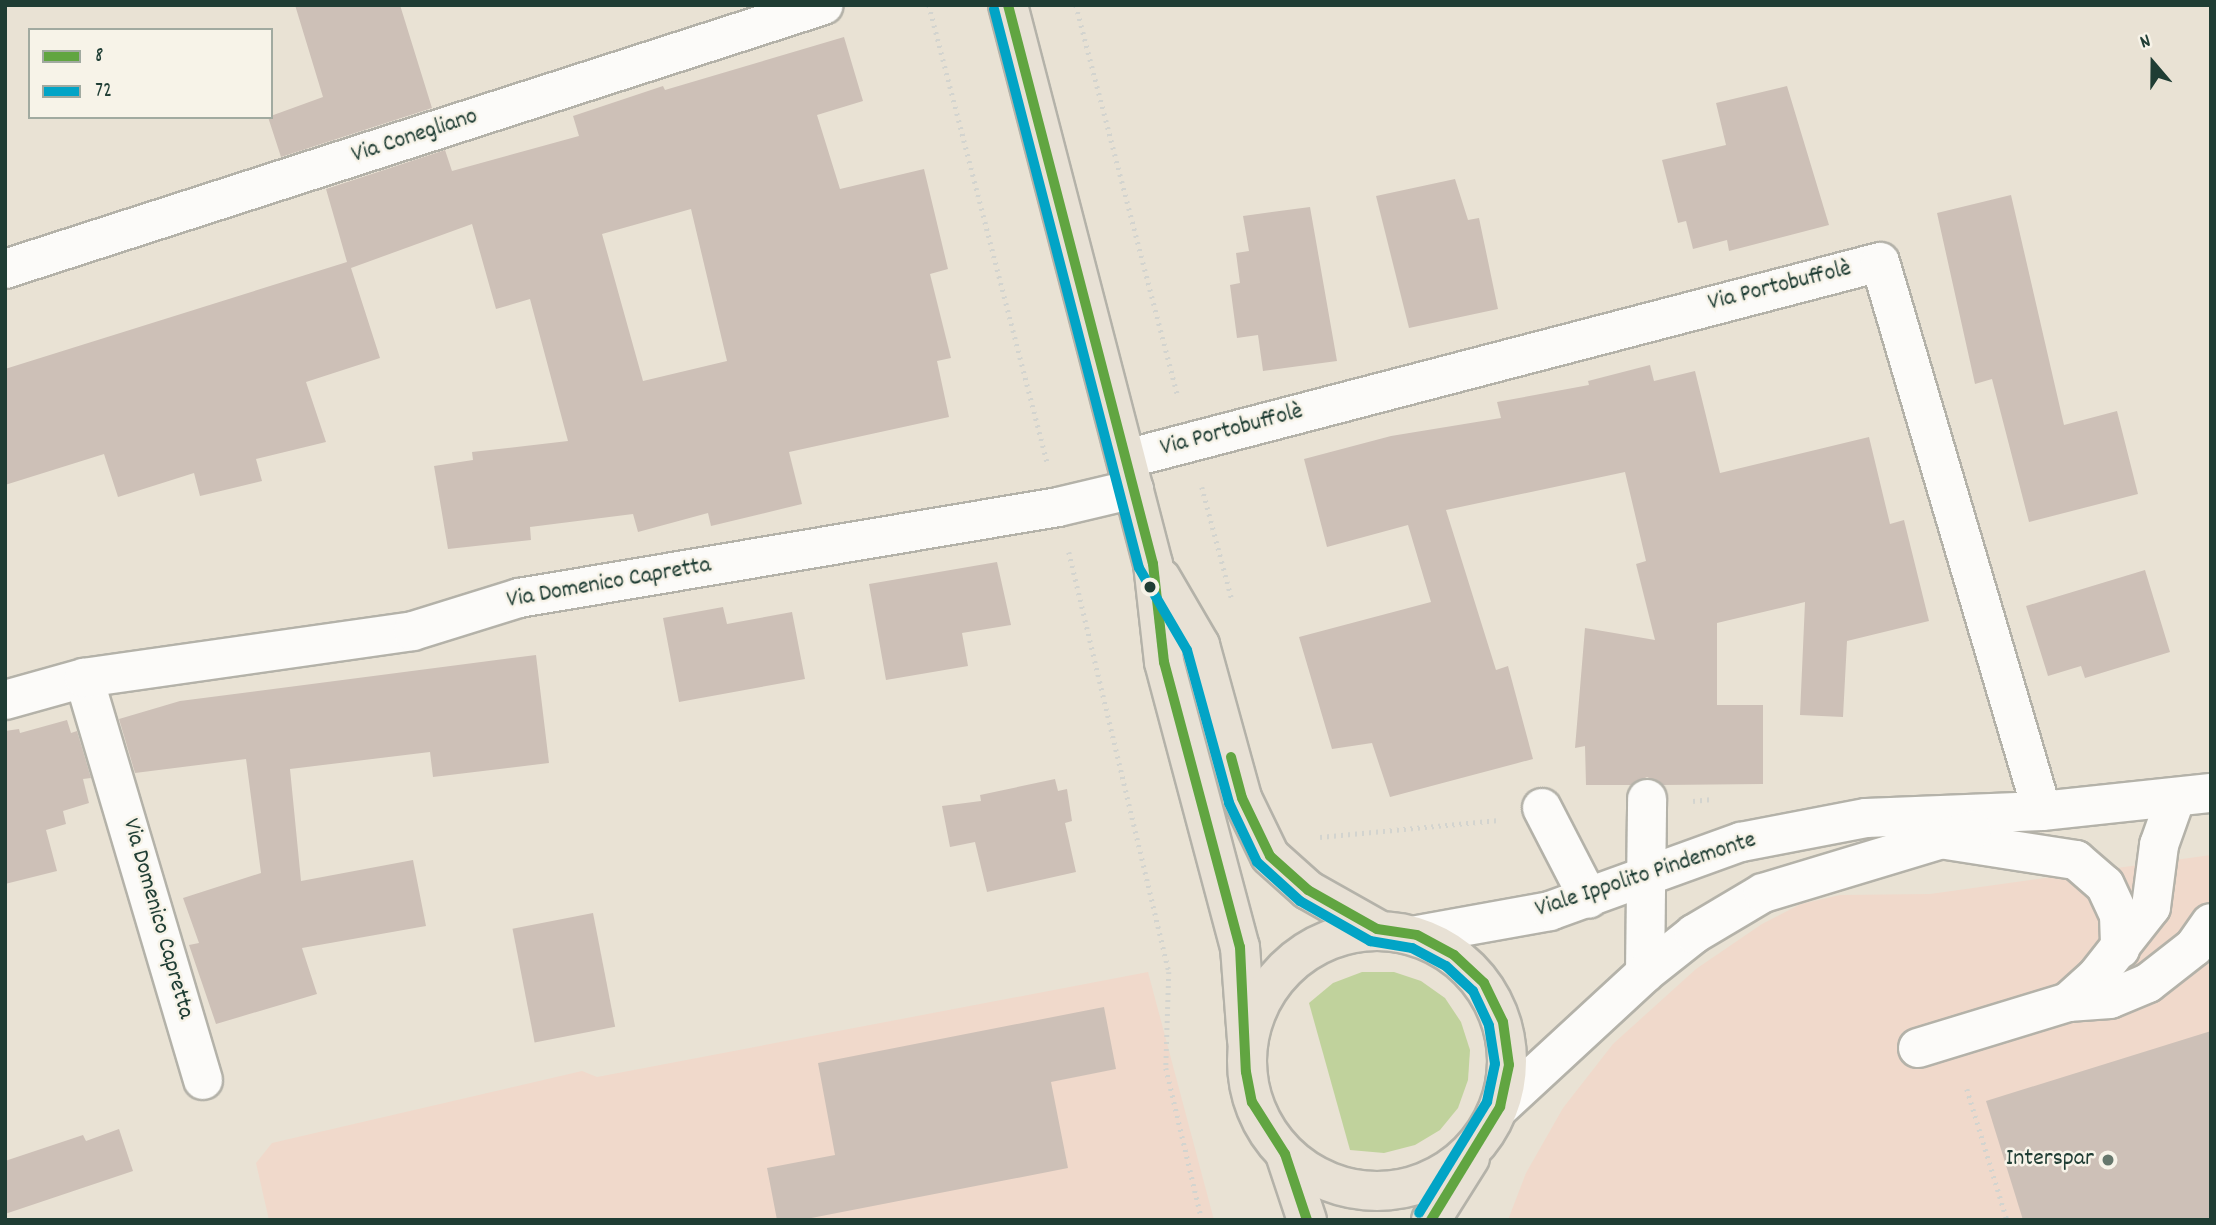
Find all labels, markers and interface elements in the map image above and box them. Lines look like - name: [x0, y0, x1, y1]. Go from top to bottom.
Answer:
- legend: [28, 28, 273, 119]
- north arrow: [2118, 28, 2188, 98]
- text: N: [2137, 29, 2155, 57]
- text: 8: [95, 42, 103, 72]
- text: 72: [95, 77, 112, 107]
- street label: Via Conegliano: [348, 103, 482, 171]
- street label: Via Portobuffolè: [1705, 255, 1855, 319]
- street label: Via Portobuffolè: [1158, 398, 1306, 464]
- street label: Via Domenico Capretta: [505, 552, 713, 616]
- unlabelled marker: [1143, 580, 1157, 594]
- street label: Via Domenico Capretta: [115, 816, 199, 1022]
- street label: Viale Ippolito Pindemonte: [1532, 827, 1760, 925]
- place label: Interspar: [2006, 1146, 2094, 1174]
- marker: Interspar: [2100, 1152, 2116, 1168]

